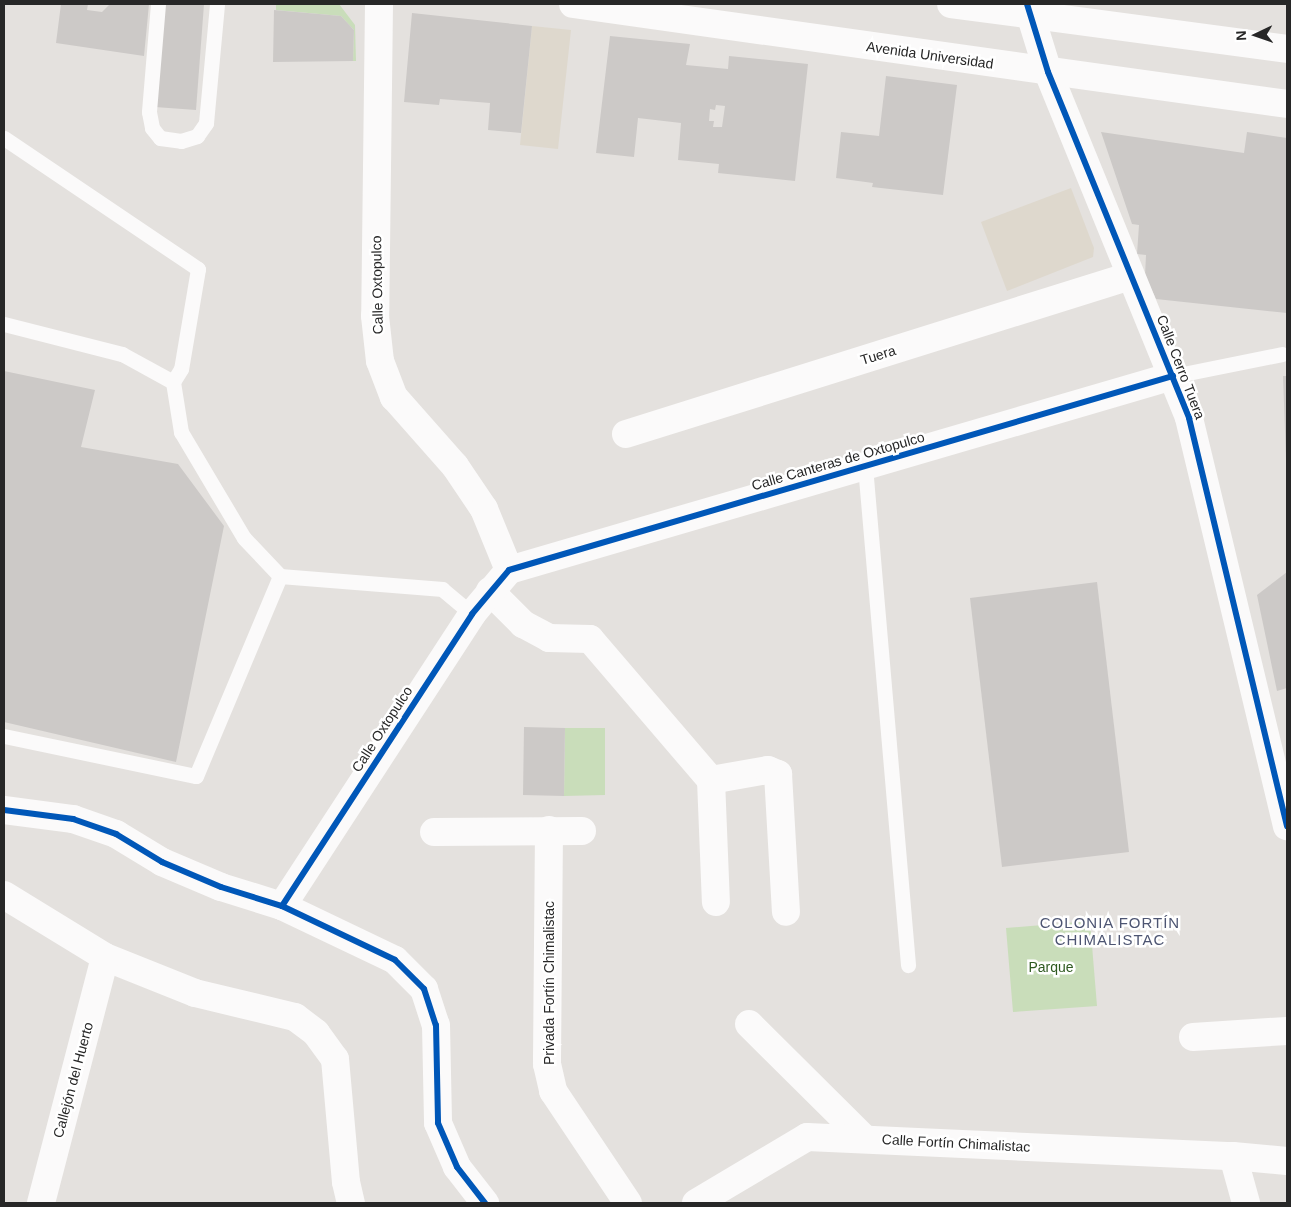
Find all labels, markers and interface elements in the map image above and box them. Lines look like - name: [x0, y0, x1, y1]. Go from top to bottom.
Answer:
- north arrow: [1231, 10, 1281, 60]
- text: N: [1233, 30, 1249, 41]
- street label: Avenida Universidad: [865, 38, 995, 72]
- street label: Calle Oxtopulco: [368, 235, 386, 335]
- street label: Calle Cerro Tuera: [1153, 312, 1209, 422]
- street label: Tuera: [858, 342, 898, 368]
- street label: Calle Canteras de Oxtopulco: [750, 428, 926, 494]
- street label: Calle Oxtopulco: [348, 683, 416, 775]
- street label: Privada Fortín Chimalistac: [541, 901, 557, 1065]
- district label: COLONIA FORTÍN CHIMALISTAC: [1038, 913, 1182, 948]
- park label: Parque: [1028, 959, 1074, 975]
- street label: Callejón del Huerto: [49, 1020, 97, 1140]
- street label: Calle Fortín Chimalistac: [881, 1131, 1031, 1155]

